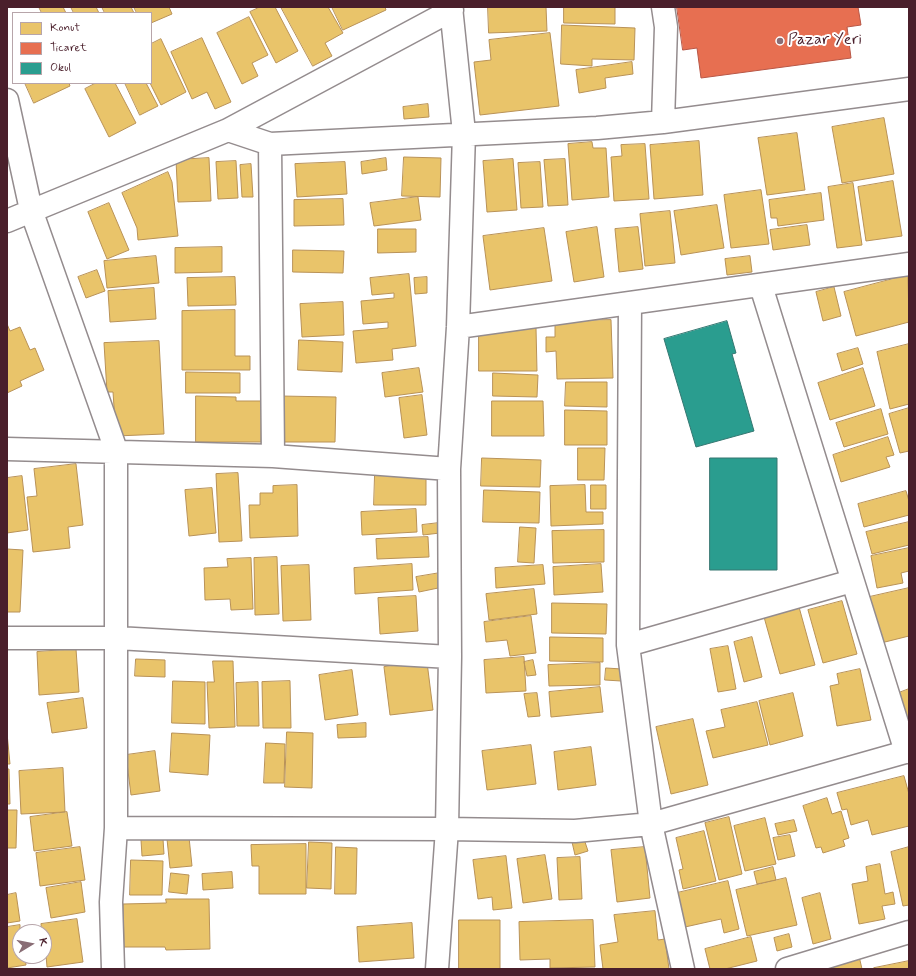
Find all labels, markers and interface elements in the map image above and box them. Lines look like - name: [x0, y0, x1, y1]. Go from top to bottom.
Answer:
- legend: [12, 12, 152, 84]
- text: Konut: [50, 20, 80, 36]
- place label: Pazar Yeri: [788, 31, 862, 51]
- marker: Pazar Yeri: [775, 36, 785, 46]
- text: Ticaret: [50, 40, 87, 56]
- text: Okul: [50, 60, 71, 76]
- north arrow: [12, 924, 52, 964]
- text: K: [35, 937, 50, 947]

